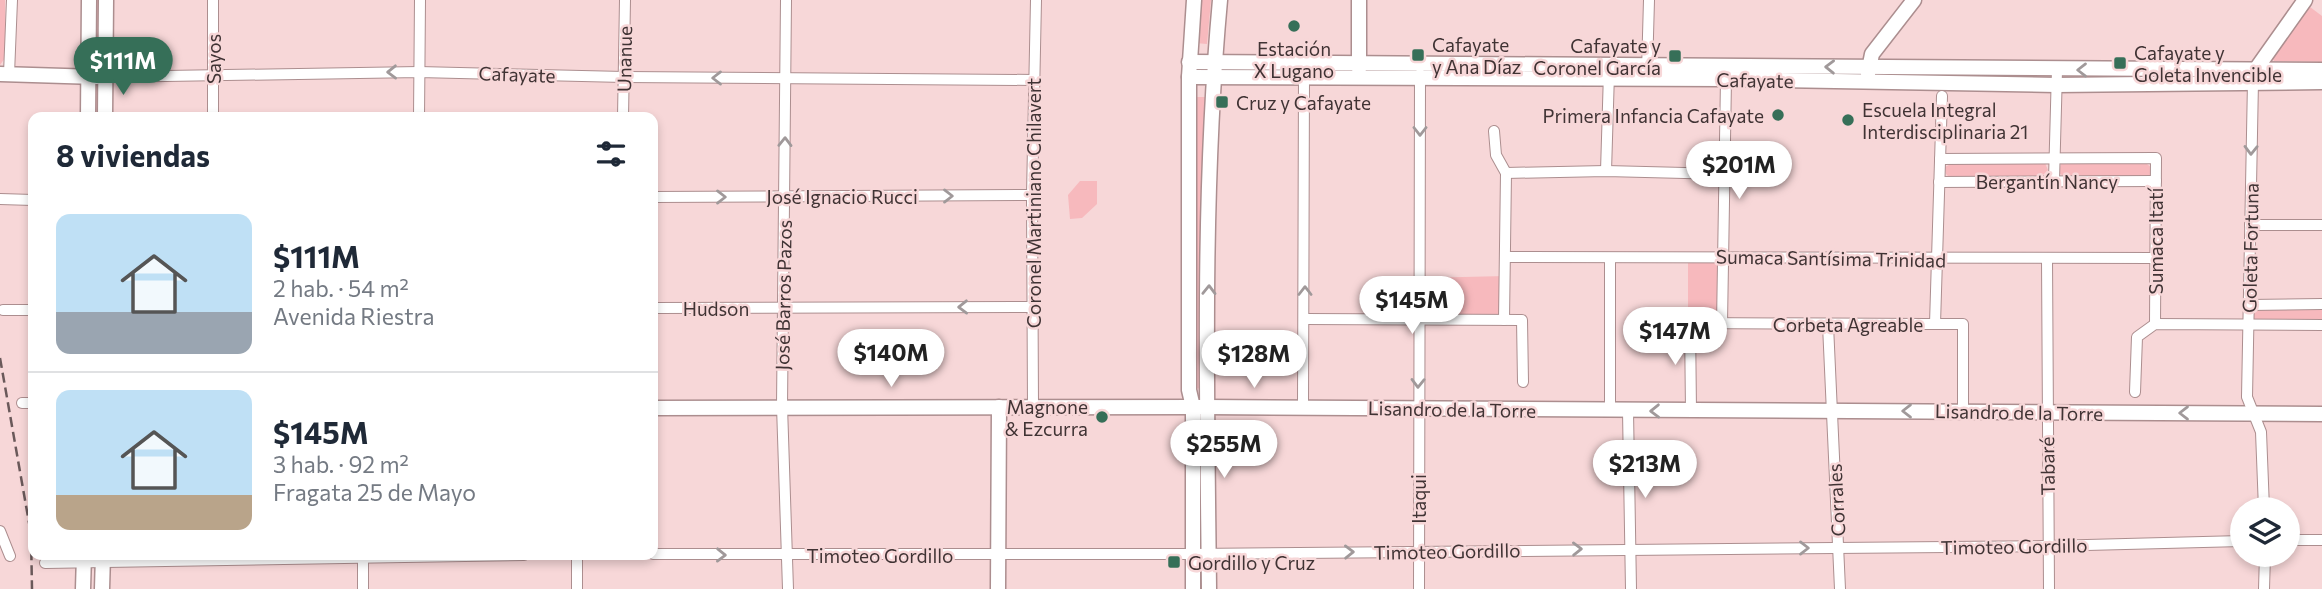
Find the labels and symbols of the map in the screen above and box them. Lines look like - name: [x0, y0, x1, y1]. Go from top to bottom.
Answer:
- marker: Estación X Lugano: [1286, 18, 1302, 34]
- street label: Unanue: [612, 26, 636, 92]
- place label: Cafayate y Ana Díaz: [1432, 33, 1521, 78]
- street label: Sayos: [202, 34, 225, 84]
- place label: Cafayate y Coronel García: [1533, 34, 1661, 79]
- place label: Estación X Lugano: [1254, 37, 1334, 82]
- pin: $111M: [74, 38, 172, 97]
- place label: Cafayate y Goleta Invencible: [2134, 41, 2282, 86]
- marker: Cafayate y Ana Díaz: [1410, 47, 1426, 63]
- marker: Cafayate y Coronel García: [1667, 48, 1683, 64]
- marker: Cafayate y Goleta Invencible: [2112, 55, 2128, 71]
- one-way arrow: [1825, 59, 1836, 74]
- street label: Cafayate: [478, 61, 556, 87]
- one-way arrow: [2077, 62, 2087, 78]
- one-way arrow: [386, 65, 397, 80]
- street label: Cafayate: [1716, 68, 1794, 92]
- one-way arrow: [711, 70, 722, 86]
- street label: Coronel Martiniano Chilavert: [1022, 78, 1045, 328]
- place label: Cruz y Cafayate: [1236, 91, 1371, 114]
- marker: Cruz y Cafayate: [1214, 94, 1230, 110]
- place label: Escuela Integral Interdisciplinaria 21: [1862, 98, 2028, 143]
- place label: Primera Infancia Cafayate: [1543, 104, 1764, 127]
- marker: Primera Infancia Cafayate: [1770, 107, 1786, 123]
- marker: Escuela Integral Interdisciplinaria 21: [1840, 112, 1856, 128]
- one-way arrow: [1412, 126, 1428, 137]
- one-way arrow: [777, 136, 793, 147]
- pin: $201M: [1690, 142, 1788, 201]
- one-way arrow: [2244, 144, 2259, 155]
- street label: Bergantín Nancy: [1976, 170, 2118, 193]
- street label: Goleta Fortuna: [2237, 183, 2263, 313]
- street label: José Ignacio Rucci: [766, 185, 918, 208]
- street label: Sumaca Itatí: [2144, 186, 2167, 294]
- one-way arrow: [943, 188, 954, 203]
- one-way arrow: [716, 189, 727, 204]
- street label: José Barros Pazos: [770, 220, 796, 370]
- street label: Sumaca Santísima Trinidad: [1716, 244, 1946, 272]
- pin: $145M: [1363, 276, 1461, 336]
- one-way arrow: [1202, 284, 1217, 295]
- one-way arrow: [1297, 285, 1313, 296]
- street label: Hudson: [683, 297, 749, 320]
- one-way arrow: [958, 299, 968, 315]
- pin: $147M: [1626, 308, 1724, 367]
- street label: Corbeta Agreable: [1773, 313, 1923, 336]
- pin: $140M: [842, 330, 940, 389]
- pin: $128M: [1205, 330, 1303, 390]
- one-way arrow: [1410, 378, 1426, 389]
- place label: Magnone & Ezcurra: [1005, 395, 1088, 440]
- street label: Lisandro de la Torre: [1368, 396, 1536, 422]
- street label: Lisandro de la Torre: [1935, 399, 2103, 425]
- one-way arrow: [1650, 403, 1660, 419]
- one-way arrow: [1902, 403, 1912, 419]
- one-way arrow: [2178, 405, 2188, 421]
- marker: Magnone & Ezcurra: [1094, 409, 1110, 425]
- pin: $255M: [1175, 420, 1273, 480]
- street label: Tabaré: [2035, 436, 2059, 496]
- pin: $213M: [1596, 440, 1694, 500]
- street label: Corrales: [1823, 463, 1849, 537]
- street label: Itaqui: [1407, 474, 1430, 524]
- street label: Timoteo Gordillo: [1940, 533, 2088, 559]
- street label: Timoteo Gordillo: [1373, 538, 1521, 564]
- one-way arrow: [1800, 540, 1810, 556]
- one-way arrow: [1572, 541, 1583, 557]
- street label: Timoteo Gordillo: [807, 544, 953, 567]
- one-way arrow: [1345, 544, 1355, 560]
- one-way arrow: [716, 547, 727, 562]
- place label: Gordillo y Cruz: [1188, 551, 1315, 574]
- marker: Gordillo y Cruz: [1166, 554, 1182, 570]

